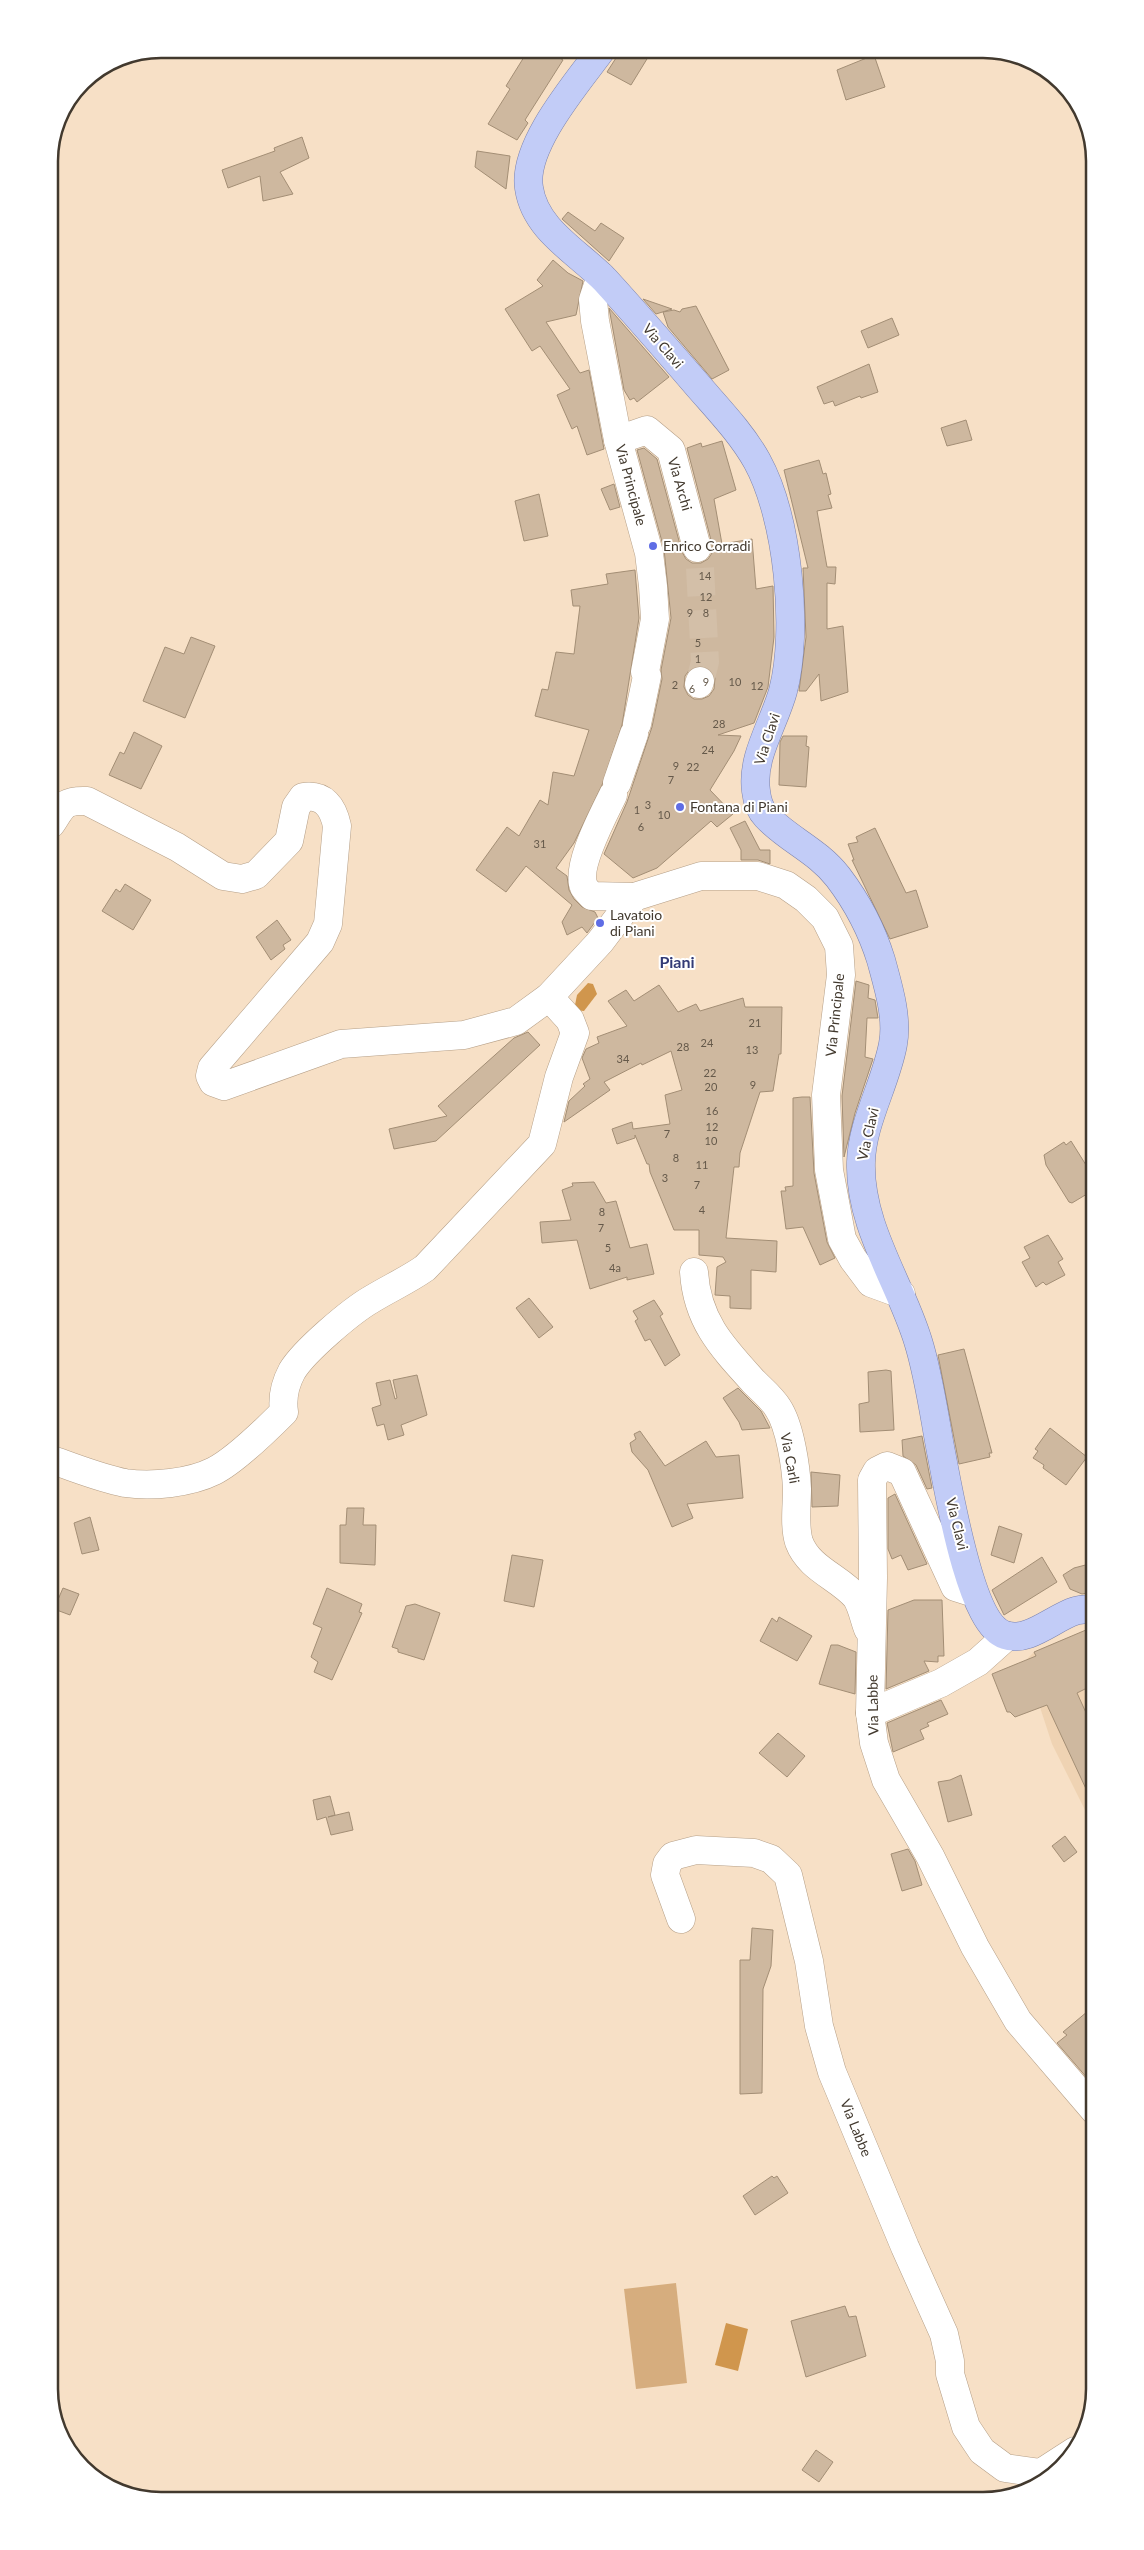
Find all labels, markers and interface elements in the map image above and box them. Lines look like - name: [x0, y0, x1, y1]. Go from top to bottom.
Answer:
- street label: Via Clavi: [639, 320, 687, 371]
- street label: Via Principale: [612, 442, 650, 527]
- street label: Via Archi: [665, 455, 696, 513]
- place label: Enrico Corradi: [663, 537, 751, 554]
- marker: Enrico Corradi: [647, 540, 659, 552]
- house number: 14: [699, 569, 712, 582]
- house number: 12: [700, 590, 712, 603]
- house number: 9: [687, 606, 693, 619]
- house number: 8: [703, 606, 709, 619]
- house number: 5: [695, 636, 701, 649]
- house number: 1: [695, 652, 701, 665]
- house number: 9: [703, 675, 709, 688]
- house number: 10: [729, 675, 742, 688]
- house number: 2: [672, 678, 678, 691]
- house number: 12: [751, 679, 763, 692]
- house number: 6: [689, 682, 695, 695]
- street label: Via Clavi: [750, 711, 783, 767]
- house number: 28: [713, 717, 725, 730]
- house number: 24: [702, 743, 715, 756]
- house number: 9: [673, 759, 679, 772]
- house number: 22: [687, 760, 699, 773]
- house number: 7: [668, 773, 674, 786]
- house number: 3: [645, 798, 651, 811]
- place label: Fontana di Piani: [690, 798, 788, 815]
- marker: Fontana di Piani: [674, 801, 686, 813]
- house number: 1: [634, 803, 640, 816]
- house number: 10: [658, 808, 671, 821]
- house number: 6: [638, 820, 644, 833]
- house number: 31: [534, 837, 546, 850]
- place label: Lavatoio di Piani: [610, 906, 662, 939]
- marker: Lavatoio di Piani: [594, 917, 606, 929]
- district label: Piani: [659, 952, 695, 971]
- street label: Via Principale: [822, 973, 847, 1057]
- house number: 21: [749, 1016, 761, 1029]
- house number: 24: [701, 1036, 714, 1049]
- house number: 28: [677, 1040, 689, 1053]
- house number: 13: [746, 1043, 758, 1056]
- house number: 34: [617, 1052, 630, 1065]
- house number: 22: [704, 1066, 716, 1079]
- house number: 9: [750, 1078, 756, 1091]
- house number: 20: [705, 1080, 718, 1093]
- house number: 16: [706, 1104, 718, 1117]
- street label: Via Clavi: [853, 1106, 882, 1162]
- house number: 12: [706, 1120, 718, 1133]
- house number: 7: [664, 1127, 670, 1140]
- house number: 10: [705, 1134, 718, 1147]
- house number: 8: [673, 1151, 679, 1164]
- house number: 11: [696, 1158, 708, 1171]
- house number: 3: [662, 1171, 668, 1184]
- house number: 7: [694, 1178, 700, 1191]
- house number: 4: [699, 1203, 706, 1216]
- house number: 8: [599, 1205, 605, 1218]
- house number: 7: [598, 1221, 604, 1234]
- house number: 5: [605, 1241, 611, 1254]
- house number: 4a: [609, 1261, 621, 1274]
- street label: Via Carli: [777, 1431, 804, 1485]
- street label: Via Clavi: [943, 1496, 972, 1552]
- street label: Via Labbe: [863, 1675, 882, 1735]
- street label: Via Labbe: [837, 2097, 876, 2159]

